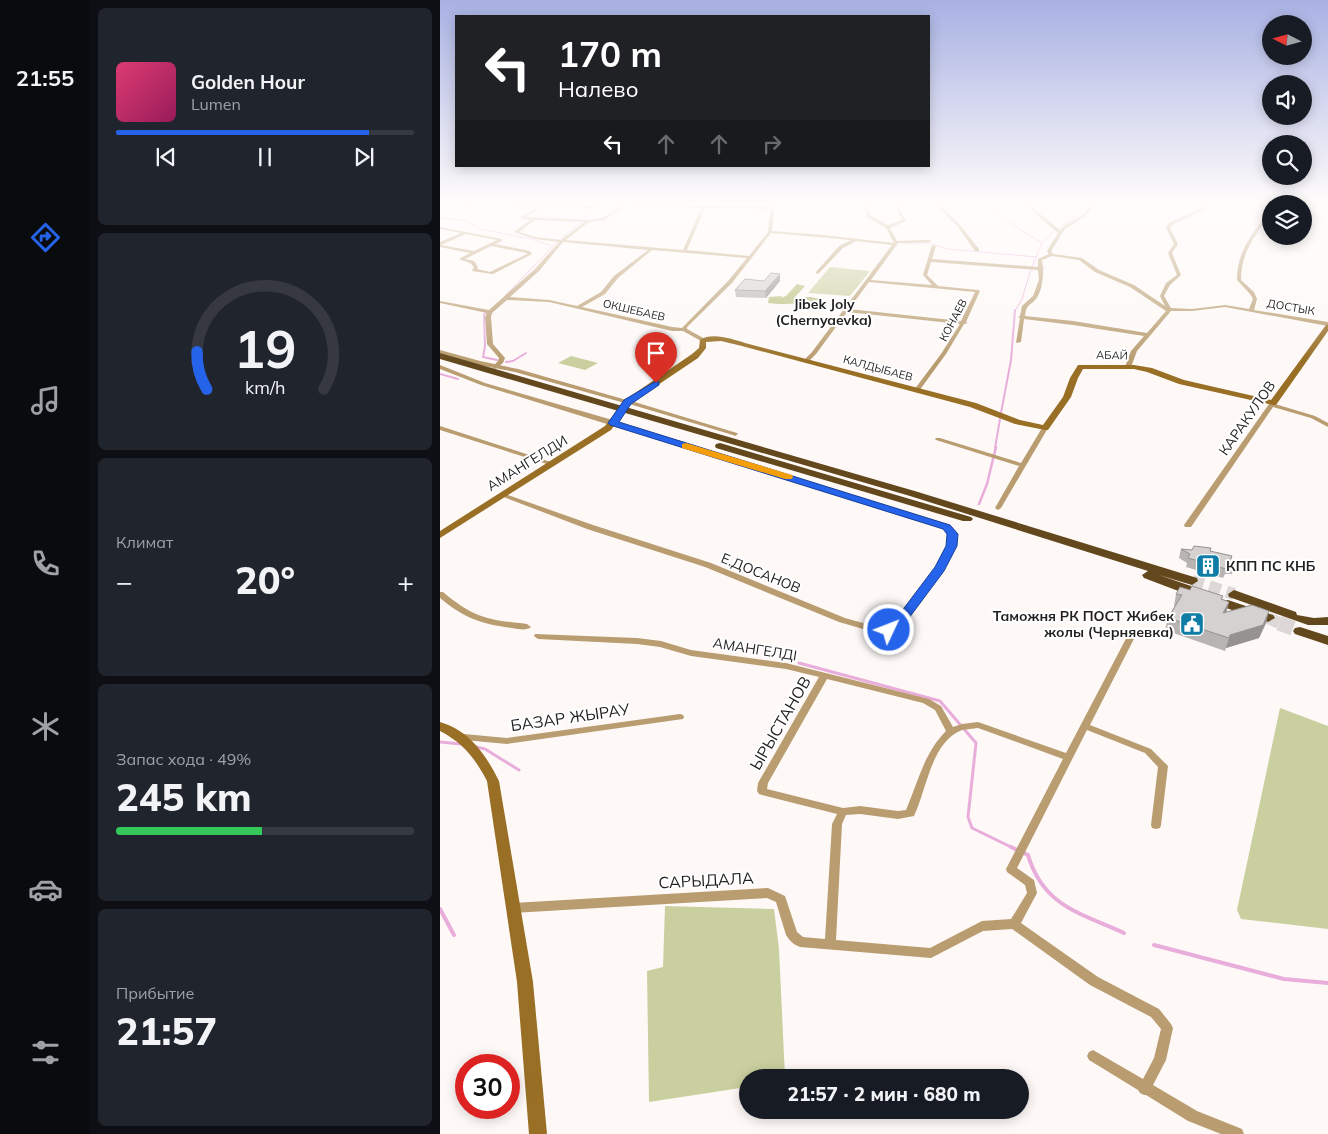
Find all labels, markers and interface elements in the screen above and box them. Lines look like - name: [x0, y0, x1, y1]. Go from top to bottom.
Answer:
- north arrow: [1262, 15, 1312, 65]
- map controls: [1262, 15, 1312, 245]
- text: 170 m: [558, 32, 662, 76]
- icon: left: [475, 35, 540, 100]
- text: 21:55: [16, 64, 74, 92]
- text: Golden Hour: [191, 70, 305, 94]
- text: Налево: [558, 75, 638, 103]
- button: sound: [1262, 75, 1312, 125]
- text: Lumen: [191, 94, 241, 114]
- icon: left: [599, 130, 627, 158]
- icon: ahead: [652, 130, 680, 158]
- icon: ahead: [705, 130, 733, 158]
- icon: right: [758, 130, 786, 158]
- button: search: [1262, 135, 1312, 185]
- icon: previous: [152, 143, 180, 171]
- icon: pause: [251, 143, 279, 171]
- icon: next: [350, 143, 378, 171]
- button: layers: [1262, 195, 1312, 245]
- icon: directions: [28, 220, 63, 255]
- district label: Jibek Joly (Chernyaevka): [775, 295, 873, 329]
- street label: ОКШЕБАЕВ: [601, 296, 667, 324]
- street label: КОНАЕВ: [936, 296, 970, 344]
- street label: ДОСТЫК: [1266, 296, 1317, 318]
- text: 19: [234, 316, 296, 381]
- pin: [635, 332, 677, 383]
- icon: arrive: [642, 339, 670, 367]
- street label: АБАЙ: [1096, 347, 1128, 363]
- street label: КАЛДЫБАЕВ: [842, 352, 914, 384]
- text: km/h: [245, 376, 285, 398]
- street label: КАРАКУЛОВ: [1215, 377, 1279, 459]
- icon: music: [28, 383, 63, 418]
- street label: АМАНГЕЛДИ: [483, 431, 571, 495]
- text: Климат: [116, 532, 173, 552]
- icon: phone: [28, 546, 63, 581]
- street label: Е.ДОСАНОВ: [719, 549, 803, 597]
- building icon: КПП ПС КНБ: [1195, 553, 1221, 579]
- text: 20°: [235, 556, 295, 604]
- place label: КПП ПС КНБ: [1226, 557, 1316, 575]
- text: −: [116, 564, 133, 599]
- text: +: [397, 564, 414, 599]
- position arrow: [862, 603, 914, 655]
- place label: Таможня РК ПОСТ Жибек жолы (Черняевка): [993, 607, 1175, 641]
- public building icon: Таможня РК ПОСТ Жибек жолы (Черняевка): [1179, 611, 1205, 637]
- street label: АМАНГЕЛДІ: [712, 633, 798, 665]
- street label: ЫРЫСТАНОВ: [745, 673, 815, 773]
- street label: БАЗАР ЖЫРАУ: [509, 699, 631, 735]
- icon: climate: [28, 709, 63, 744]
- text: Запас хода · 49%: [116, 749, 251, 769]
- text: 245 km: [116, 773, 252, 821]
- street label: САРЫДАЛА: [658, 868, 754, 892]
- icon: car: [28, 872, 63, 907]
- text: Прибытие: [116, 983, 194, 1003]
- text: 21:57: [116, 1007, 217, 1055]
- icon: filters: [28, 1035, 63, 1070]
- speed limit sign: 30: [455, 1054, 520, 1119]
- text: 21:57 · 2 мин · 680 m: [787, 1082, 981, 1106]

